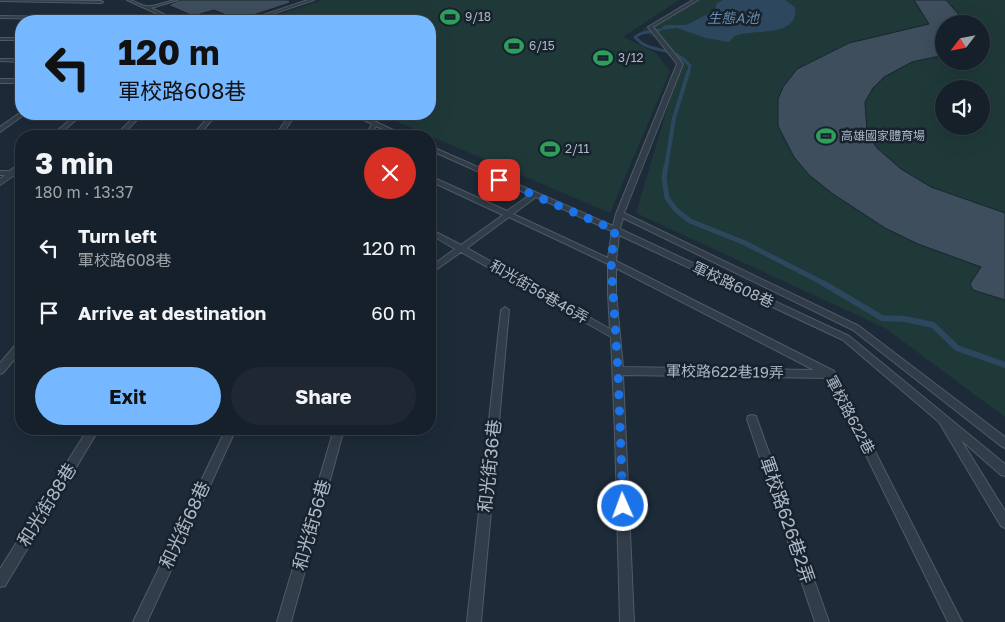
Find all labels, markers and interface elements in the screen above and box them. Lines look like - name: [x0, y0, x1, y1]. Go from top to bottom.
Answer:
- sports icon: 9/18: [439, 6, 461, 28]
- place label: 9/18: [465, 9, 491, 24]
- water label: 生態A池: [707, 9, 761, 26]
- north arrow: [935, 15, 990, 70]
- map controls: [935, 15, 990, 135]
- text: 120 m: [118, 31, 220, 73]
- icon: left: [35, 35, 100, 100]
- sports icon: 6/15: [503, 35, 525, 57]
- place label: 6/15: [529, 38, 555, 53]
- sports icon: 3/12: [592, 47, 614, 69]
- place label: 3/12: [618, 50, 644, 65]
- text: 軍校路608巷: [118, 77, 246, 104]
- button: sound: [935, 80, 990, 135]
- sports icon: 高雄國家體育場: [815, 125, 837, 147]
- place label: 高雄國家體育場: [841, 128, 925, 143]
- sports icon: 2/11: [539, 138, 561, 160]
- place label: 2/11: [565, 141, 590, 156]
- text: 3 min: [35, 145, 113, 181]
- button: close: [364, 147, 416, 199]
- pin: [478, 159, 520, 201]
- icon: arrive: [485, 166, 513, 194]
- text: 180 m · 13:37: [35, 182, 133, 202]
- text: Turn left: [78, 224, 157, 247]
- icon: left: [35, 234, 63, 262]
- text: 120 m: [362, 236, 416, 259]
- text: 軍校路608巷: [78, 250, 171, 270]
- street label: 和光街56巷46弄: [487, 256, 592, 327]
- street label: 軍校路608巷: [690, 257, 777, 311]
- icon: arrive: [35, 299, 63, 327]
- text: Arrive at destination: [78, 301, 266, 324]
- text: 60 m: [371, 301, 416, 324]
- street label: 軍校路622巷19弄: [666, 361, 784, 381]
- button: Exit: [35, 367, 221, 425]
- button: Share: [231, 367, 416, 425]
- street label: 軍校路622巷: [823, 372, 879, 457]
- street label: 和光街36巷: [473, 418, 505, 514]
- street label: 軍校路626巷2弄: [756, 453, 820, 586]
- street label: 和光街88巷: [12, 459, 80, 550]
- street label: 和光街68巷: [154, 477, 214, 572]
- street label: 和光街56巷: [288, 477, 334, 573]
- position arrow: [596, 479, 648, 531]

